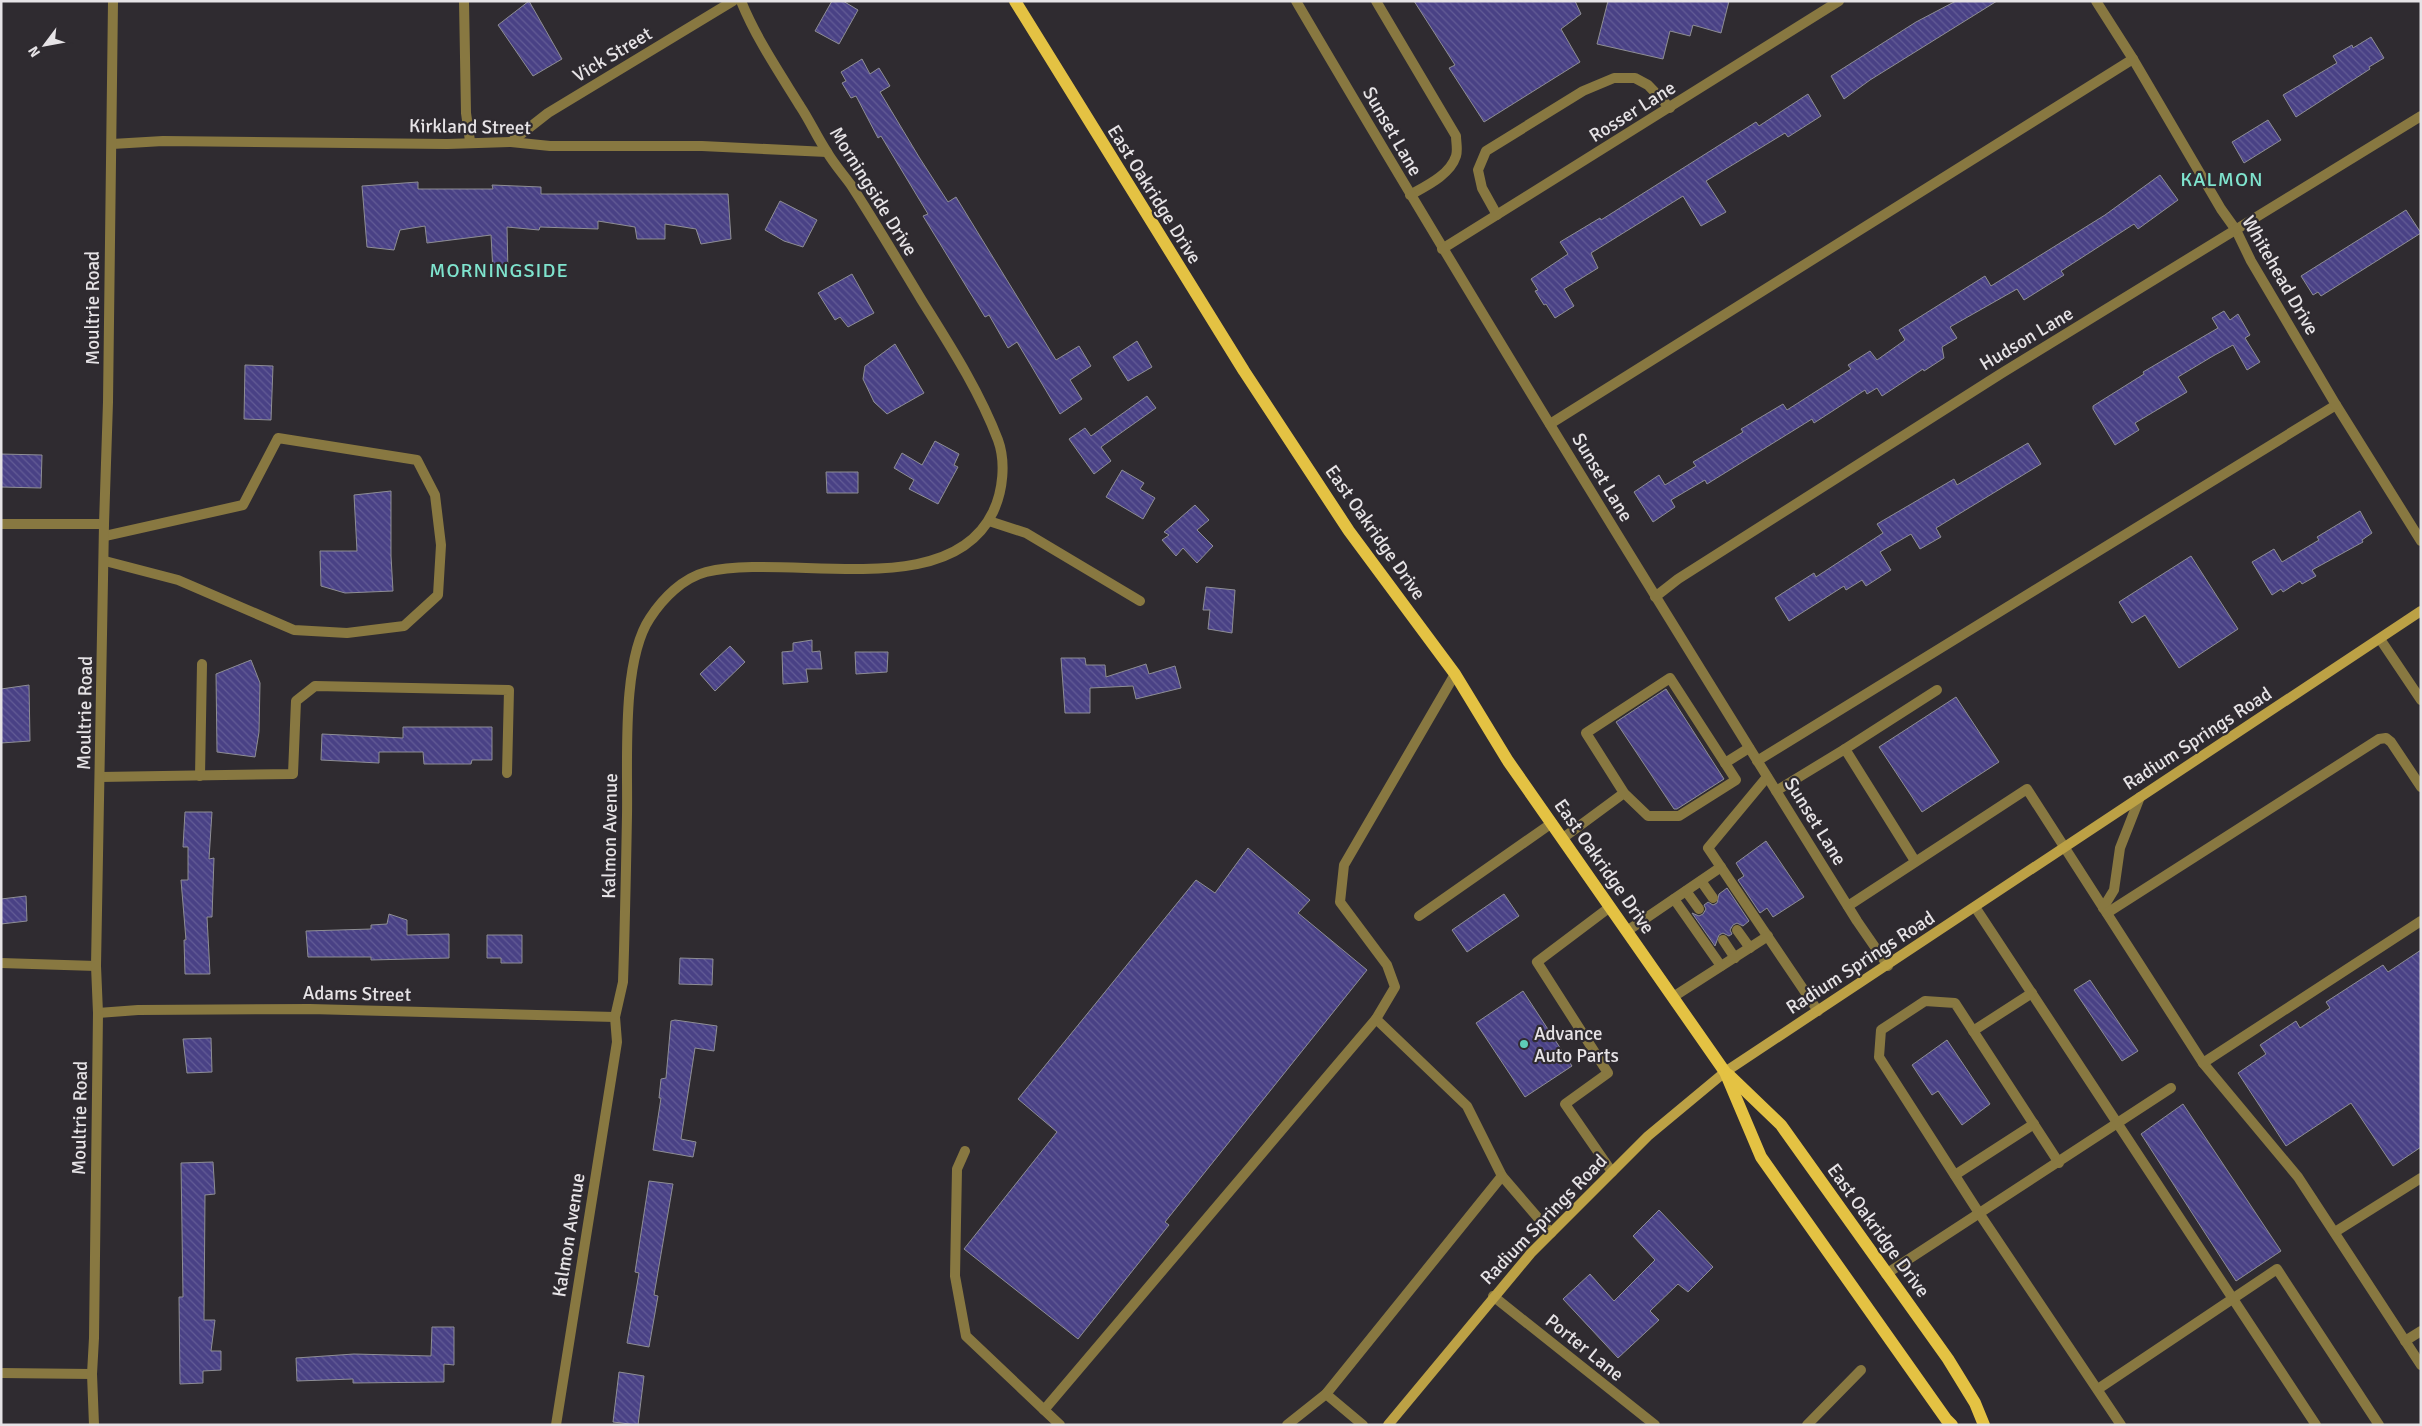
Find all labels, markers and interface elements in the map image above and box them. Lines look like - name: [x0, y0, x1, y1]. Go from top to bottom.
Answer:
- north arrow: [20, 20, 70, 70]
- street label: Vick Street: [569, 22, 657, 88]
- text: N: [25, 43, 44, 60]
- street label: Rosser Lane: [1585, 76, 1680, 148]
- street label: Sunset Lane: [1357, 83, 1427, 180]
- street label: Kirkland Street: [409, 114, 532, 140]
- street label: East Oakridge Drive: [1102, 121, 1207, 269]
- street label: Morningside Drive: [824, 122, 923, 261]
- district label: KALMON: [2180, 167, 2264, 192]
- street label: Whitehead Drive: [2236, 212, 2324, 339]
- street label: Moultrie Road: [81, 251, 105, 365]
- district label: MORNINGSIDE: [429, 258, 569, 283]
- street label: Hudson Lane: [1975, 301, 2078, 376]
- street label: Sunset Lane: [1566, 429, 1638, 526]
- street label: East Oakridge Drive: [1320, 460, 1431, 605]
- street label: Moultrie Road: [72, 656, 98, 770]
- street label: Radium Springs Road: [2119, 682, 2276, 796]
- street label: Kalmon Avenue: [597, 773, 623, 899]
- street label: Sunset Lane: [1779, 773, 1852, 870]
- street label: East Oakridge Drive: [1549, 794, 1660, 939]
- street label: Radium Springs Road: [1782, 906, 1939, 1020]
- street label: Adams Street: [303, 981, 412, 1007]
- place label: Advance Auto Parts: [1534, 1022, 1619, 1068]
- marker: Advance Auto Parts: [1518, 1038, 1530, 1050]
- street label: Moultrie Road: [67, 1061, 93, 1175]
- street label: Radium Springs Road: [1475, 1149, 1612, 1290]
- street label: East Oakridge Drive: [1822, 1159, 1935, 1302]
- street label: Kalmon Avenue: [547, 1171, 591, 1299]
- street label: Porter Lane: [1540, 1309, 1628, 1387]

